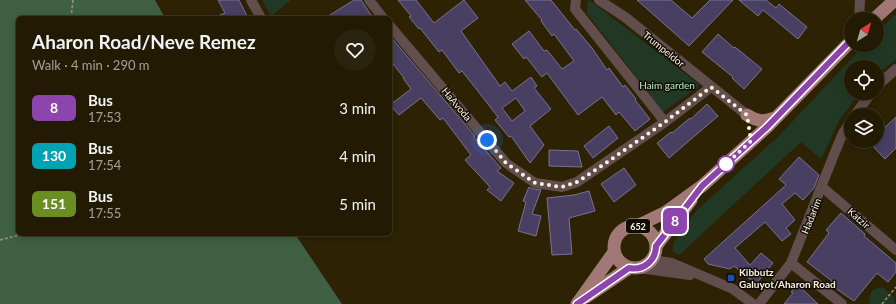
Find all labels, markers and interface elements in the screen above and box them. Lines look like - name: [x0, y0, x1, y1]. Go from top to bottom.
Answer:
- north arrow: [844, 12, 884, 52]
- map controls: [844, 12, 884, 148]
- street label: Trumpeldor: [641, 28, 688, 70]
- button: heart: [334, 29, 376, 71]
- text: Aharon Road/Neve Remez: [32, 30, 256, 53]
- text: Walk · 4 min · 290 m: [32, 57, 150, 73]
- button: locate: [844, 60, 884, 100]
- park label: Haim garden: [639, 79, 695, 91]
- street label: HaAvoda: [440, 85, 474, 123]
- text: Bus: [88, 91, 113, 109]
- text: 8: [50, 99, 58, 116]
- text: 3 min: [339, 99, 376, 117]
- button: layers: [844, 108, 884, 148]
- text: 17:53: [88, 109, 121, 125]
- your location: [477, 130, 497, 150]
- text: Bus: [88, 139, 113, 157]
- text: 130: [42, 147, 66, 164]
- text: 4 min: [339, 147, 376, 165]
- unlabelled marker: [717, 155, 735, 173]
- text: 17:54: [88, 157, 121, 173]
- text: Bus: [88, 187, 113, 205]
- text: 151: [42, 195, 66, 212]
- text: 5 min: [339, 195, 376, 213]
- street label: Hadarim: [798, 196, 824, 236]
- text: 17:55: [88, 205, 121, 221]
- street label: Katzir: [845, 205, 873, 231]
- line badge: 8: [662, 208, 688, 234]
- text: 8: [671, 212, 679, 229]
- road number: 652: [626, 219, 650, 233]
- place label: Kibbutz Galuyot/Aharon Road: [739, 266, 836, 290]
- marker: Kibbutz Galuyot/Aharon Road: [726, 273, 736, 283]

